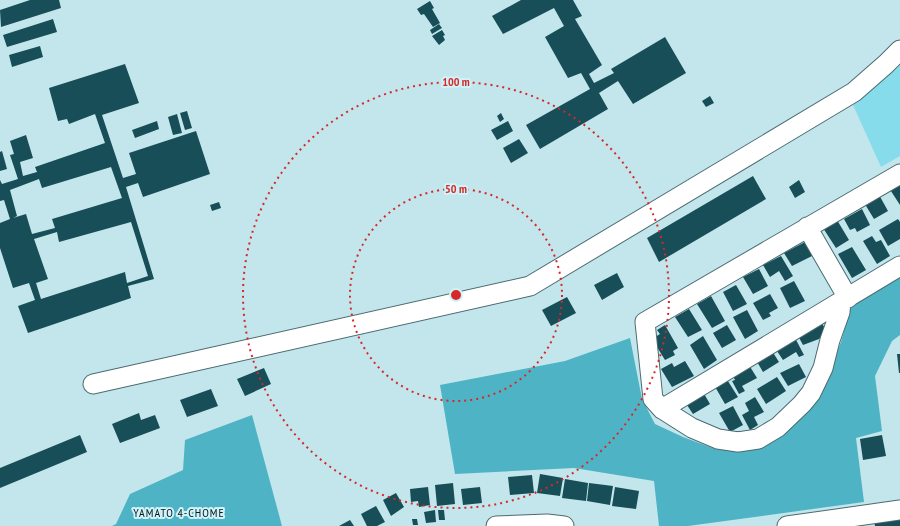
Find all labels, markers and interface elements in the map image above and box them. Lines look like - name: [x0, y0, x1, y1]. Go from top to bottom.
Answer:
- text: 100 m: [442, 74, 470, 89]
- text: 50 m: [445, 181, 467, 196]
- centre of rings: [449, 288, 463, 302]
- district label: YAMATO 4-CHOME: [133, 505, 225, 520]

